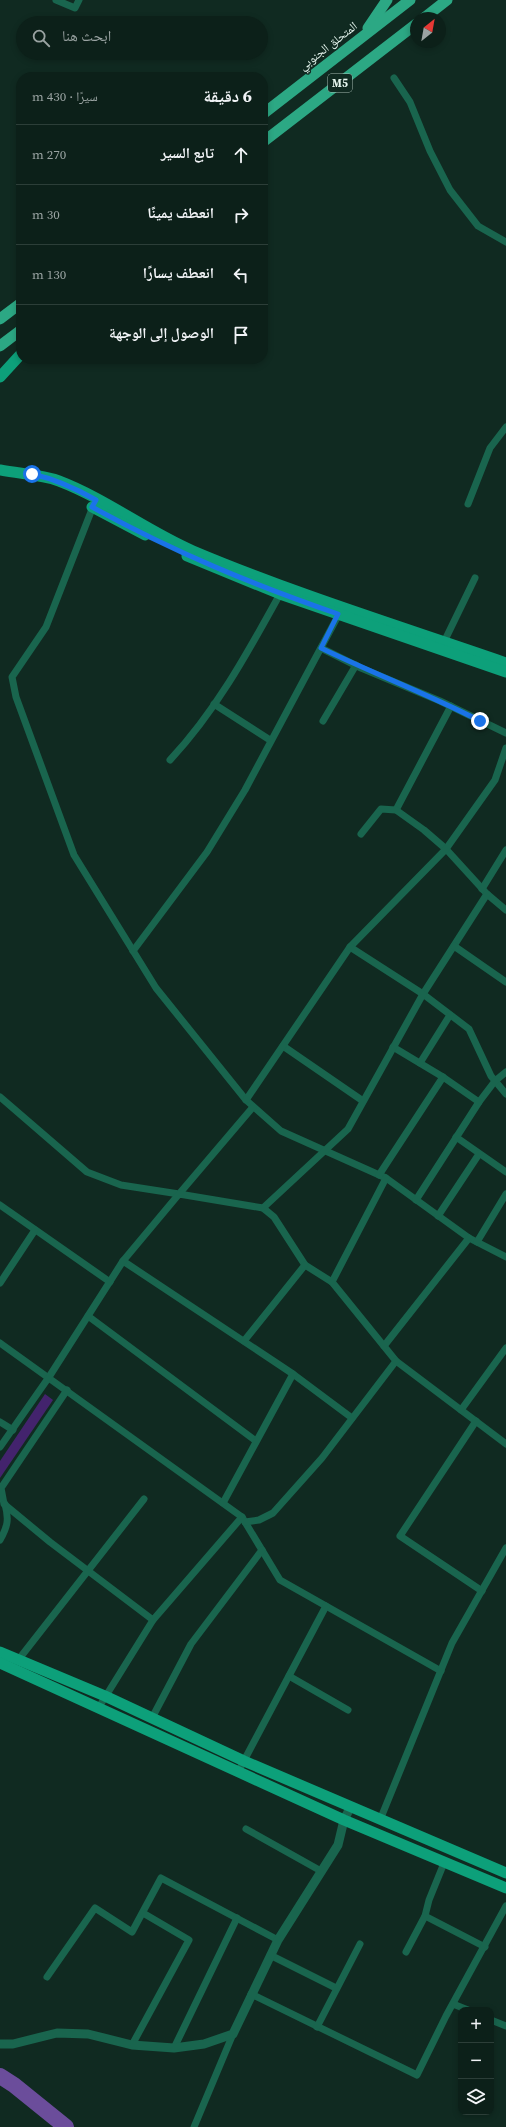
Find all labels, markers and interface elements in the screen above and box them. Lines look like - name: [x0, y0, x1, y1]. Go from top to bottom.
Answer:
- north arrow: [410, 12, 446, 48]
- search box: [16, 16, 268, 60]
- street label: المتحلق الجنوبي: [295, 18, 362, 76]
- text: ابحث هنا: [62, 25, 111, 46]
- icon: search: [30, 27, 52, 49]
- road number: M5: [328, 74, 352, 92]
- text: 6 دقيقة: [203, 84, 252, 108]
- text: سيرًا · 430 m: [32, 88, 98, 105]
- text: تابع السير: [161, 142, 214, 163]
- icon: ahead: [230, 144, 252, 166]
- text: 270 m: [32, 146, 66, 163]
- text: انعطف يمينًا: [147, 202, 214, 223]
- icon: right: [230, 204, 252, 226]
- text: 30 m: [32, 206, 60, 223]
- text: انعطف يسارًا: [143, 262, 214, 283]
- icon: left: [230, 264, 252, 286]
- text: 130 m: [32, 266, 66, 283]
- text: الوصول إلى الوجهة: [109, 322, 214, 343]
- icon: arrive: [230, 324, 252, 346]
- route start: [23, 465, 41, 483]
- route end: [471, 712, 489, 730]
- map controls: [458, 2007, 494, 2115]
- button: +: [458, 2007, 494, 2043]
- button: −: [458, 2043, 494, 2079]
- button: layers: [458, 2079, 494, 2115]

